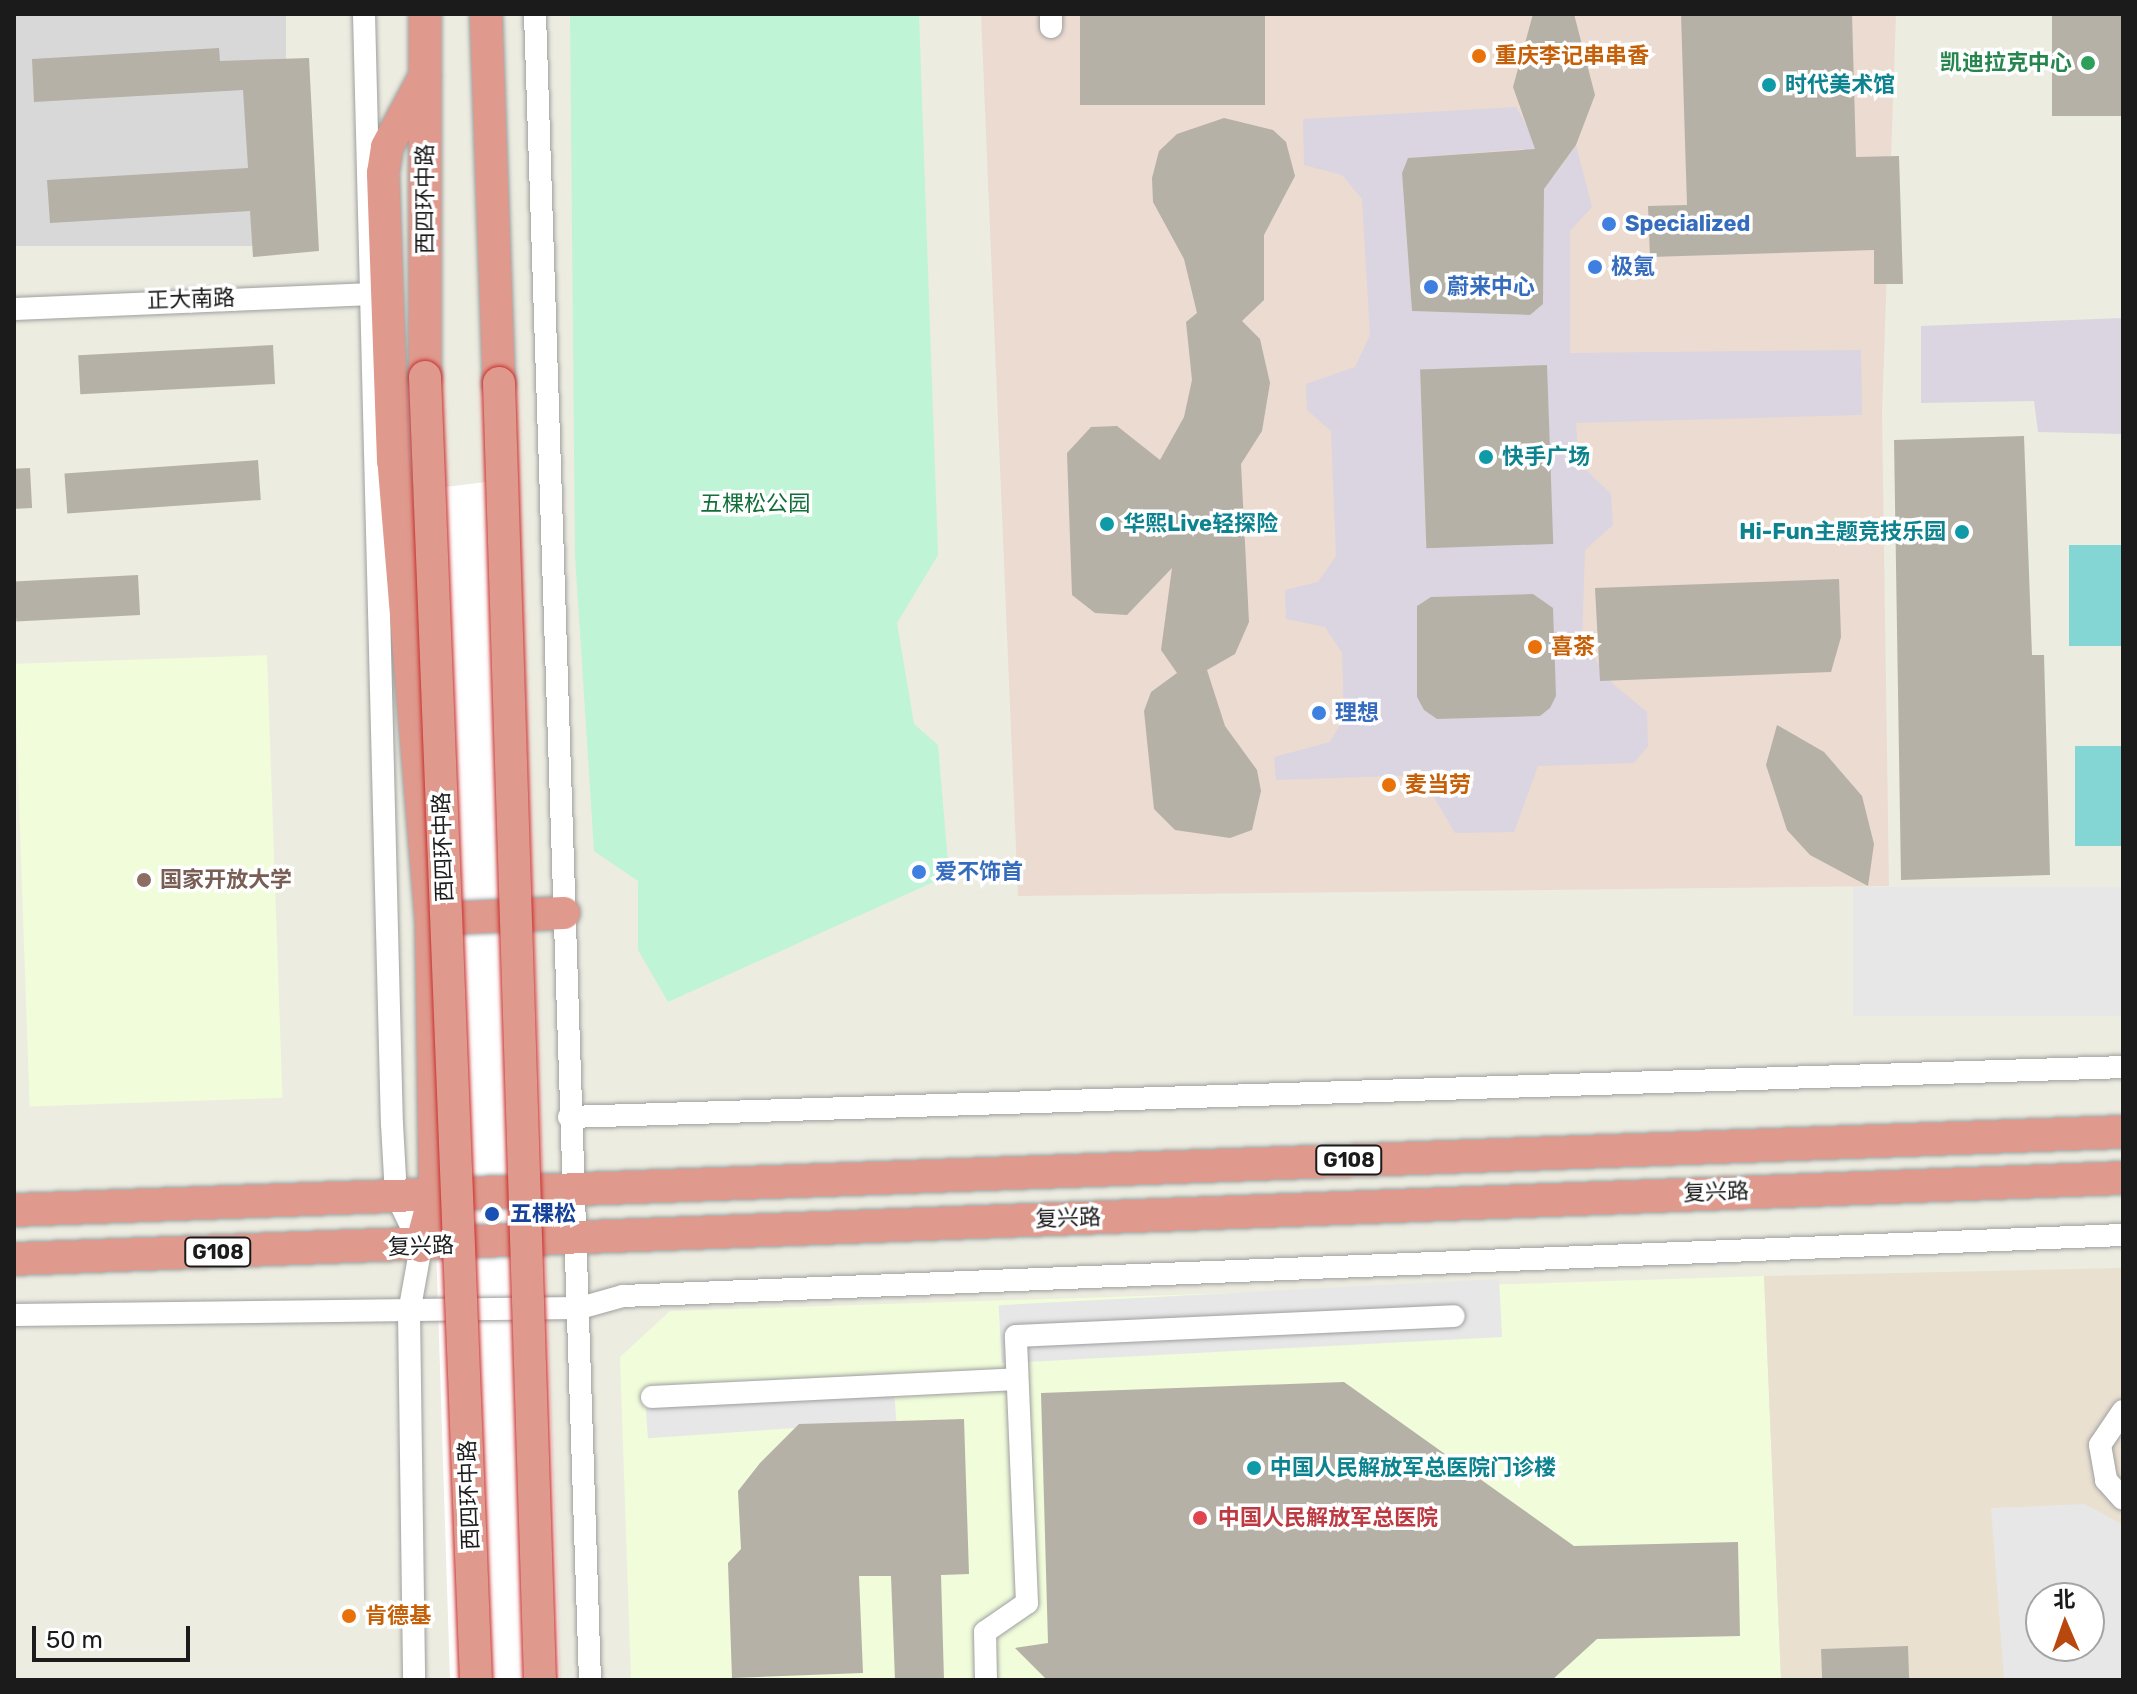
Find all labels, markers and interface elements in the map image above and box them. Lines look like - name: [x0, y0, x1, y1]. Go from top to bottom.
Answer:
- place label: 重庆李记串串香: [1495, 43, 1649, 69]
- marker: 重庆李记串串香: [1470, 47, 1488, 65]
- place label: 凯迪拉克中心: [1940, 50, 2072, 76]
- marker: 凯迪拉克中心: [2079, 54, 2097, 72]
- place label: 时代美术馆: [1785, 72, 1895, 98]
- marker: 时代美术馆: [1760, 76, 1778, 94]
- street label: 西四环中路: [412, 144, 438, 254]
- place label: Specialized: [1625, 211, 1750, 237]
- marker: Specialized: [1600, 215, 1618, 233]
- place label: 极氪: [1611, 254, 1655, 280]
- marker: 极氪: [1586, 258, 1604, 276]
- place label: 蔚来中心: [1447, 274, 1535, 300]
- marker: 蔚来中心: [1422, 278, 1440, 296]
- street label: 正大南路: [147, 284, 235, 314]
- place label: 快手广场: [1502, 444, 1590, 470]
- marker: 快手广场: [1477, 448, 1495, 466]
- park label: 五棵松公园: [700, 491, 810, 517]
- place label: 华熙Live轻探险: [1123, 511, 1278, 537]
- marker: 华熙Live轻探险: [1098, 515, 1116, 533]
- place label: Hi-Fun主题竞技乐园: [1739, 519, 1946, 545]
- marker: Hi-Fun主题竞技乐园: [1953, 523, 1971, 541]
- place label: 喜茶: [1551, 634, 1595, 660]
- marker: 喜茶: [1526, 638, 1544, 656]
- place label: 理想: [1335, 700, 1379, 726]
- marker: 理想: [1310, 704, 1328, 722]
- place label: 麦当劳: [1405, 772, 1471, 798]
- marker: 麦当劳: [1380, 776, 1398, 794]
- street label: 西四环中路: [428, 792, 458, 902]
- place label: 爱不饰首: [935, 859, 1023, 885]
- marker: 爱不饰首: [910, 863, 928, 881]
- place label: 国家开放大学: [160, 867, 292, 893]
- marker: 国家开放大学: [135, 871, 153, 889]
- road number: G108: [1315, 1144, 1383, 1176]
- street label: 复兴路: [1683, 1178, 1749, 1206]
- place label: 五棵松: [510, 1201, 576, 1227]
- marker: 五棵松: [481, 1203, 503, 1225]
- street label: 复兴路: [1035, 1204, 1101, 1232]
- street label: 复兴路: [388, 1232, 454, 1260]
- road number: G108: [184, 1236, 252, 1268]
- street label: 西四环中路: [454, 1440, 484, 1550]
- place label: 中国人民解放军总医院门诊楼: [1270, 1455, 1556, 1481]
- marker: 中国人民解放军总医院门诊楼: [1245, 1459, 1263, 1477]
- place label: 中国人民解放军总医院: [1218, 1505, 1438, 1531]
- marker: 中国人民解放军总医院: [1189, 1507, 1211, 1529]
- north arrow: [2025, 1582, 2105, 1662]
- text: 北: [2053, 1586, 2076, 1613]
- place label: 肯德基: [365, 1603, 431, 1629]
- marker: 肯德基: [340, 1607, 358, 1625]
- scale bar: [36, 1610, 194, 1660]
- text: 50 m: [46, 1626, 103, 1654]

